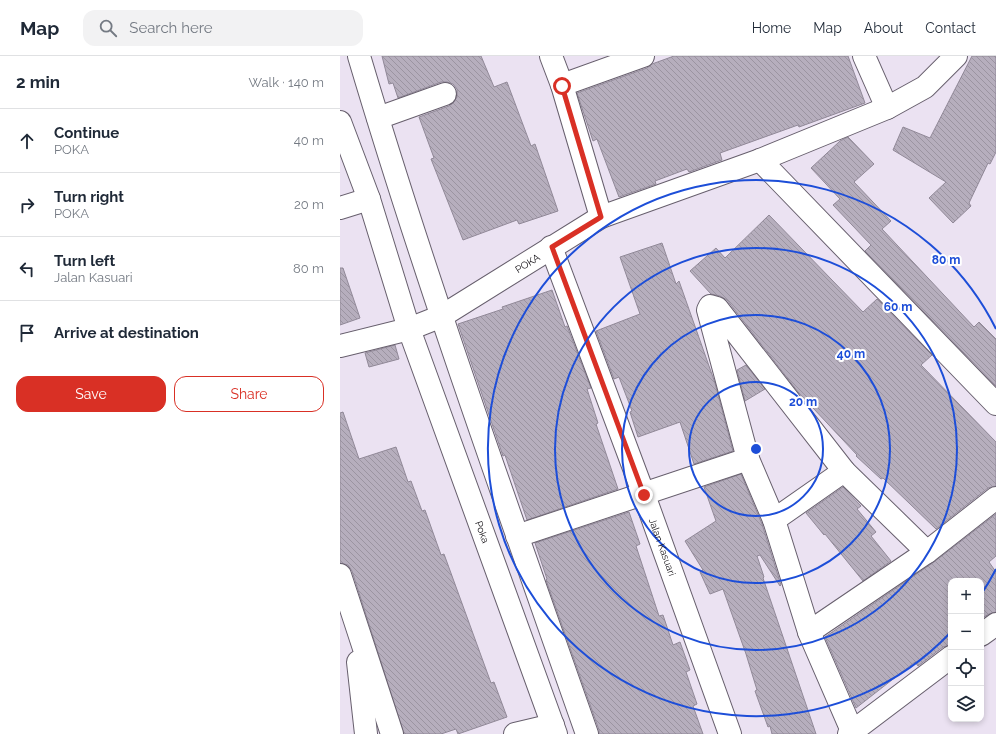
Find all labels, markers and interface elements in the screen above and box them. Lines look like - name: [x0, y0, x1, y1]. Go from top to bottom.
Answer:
- search box: [83, 10, 363, 46]
- text: Map: [20, 17, 59, 39]
- icon: search: [97, 17, 119, 39]
- text: Search here: [129, 19, 213, 37]
- text: Home: [752, 20, 791, 36]
- text: Map: [813, 20, 842, 36]
- text: About: [864, 20, 903, 36]
- text: Contact: [925, 20, 976, 36]
- text: 2 min: [16, 72, 60, 92]
- text: Walk · 140 m: [249, 75, 324, 90]
- route start: [553, 77, 571, 95]
- text: Continue: [54, 124, 119, 142]
- icon: ahead: [16, 130, 38, 152]
- text: 40 m: [294, 133, 324, 148]
- text: POKA: [54, 142, 89, 157]
- text: Turn right: [54, 188, 124, 206]
- icon: right: [16, 194, 38, 216]
- text: 20 m: [294, 197, 324, 212]
- text: POKA: [54, 206, 89, 221]
- street label: POKA: [513, 251, 542, 275]
- text: Turn left: [54, 252, 115, 270]
- text: 80 m: [932, 253, 960, 267]
- icon: left: [16, 258, 38, 280]
- text: 80 m: [293, 261, 324, 276]
- text: Jalan Kasuari: [54, 270, 133, 285]
- text: 60 m: [884, 300, 912, 314]
- icon: arrive: [16, 322, 38, 344]
- text: Arrive at destination: [54, 324, 199, 342]
- text: 40 m: [837, 347, 865, 361]
- button: Save: [16, 376, 166, 412]
- button: Share: [174, 376, 324, 412]
- text: 20 m: [789, 395, 817, 409]
- centre of rings: [749, 442, 763, 456]
- route end: [635, 486, 653, 504]
- street label: Jalan Kasuari: [647, 517, 678, 577]
- street label: Poka: [473, 519, 491, 545]
- map controls: [948, 578, 984, 722]
- button: +: [948, 578, 984, 614]
- button: −: [948, 614, 984, 650]
- button: locate: [948, 650, 984, 686]
- button: layers: [948, 686, 984, 722]

